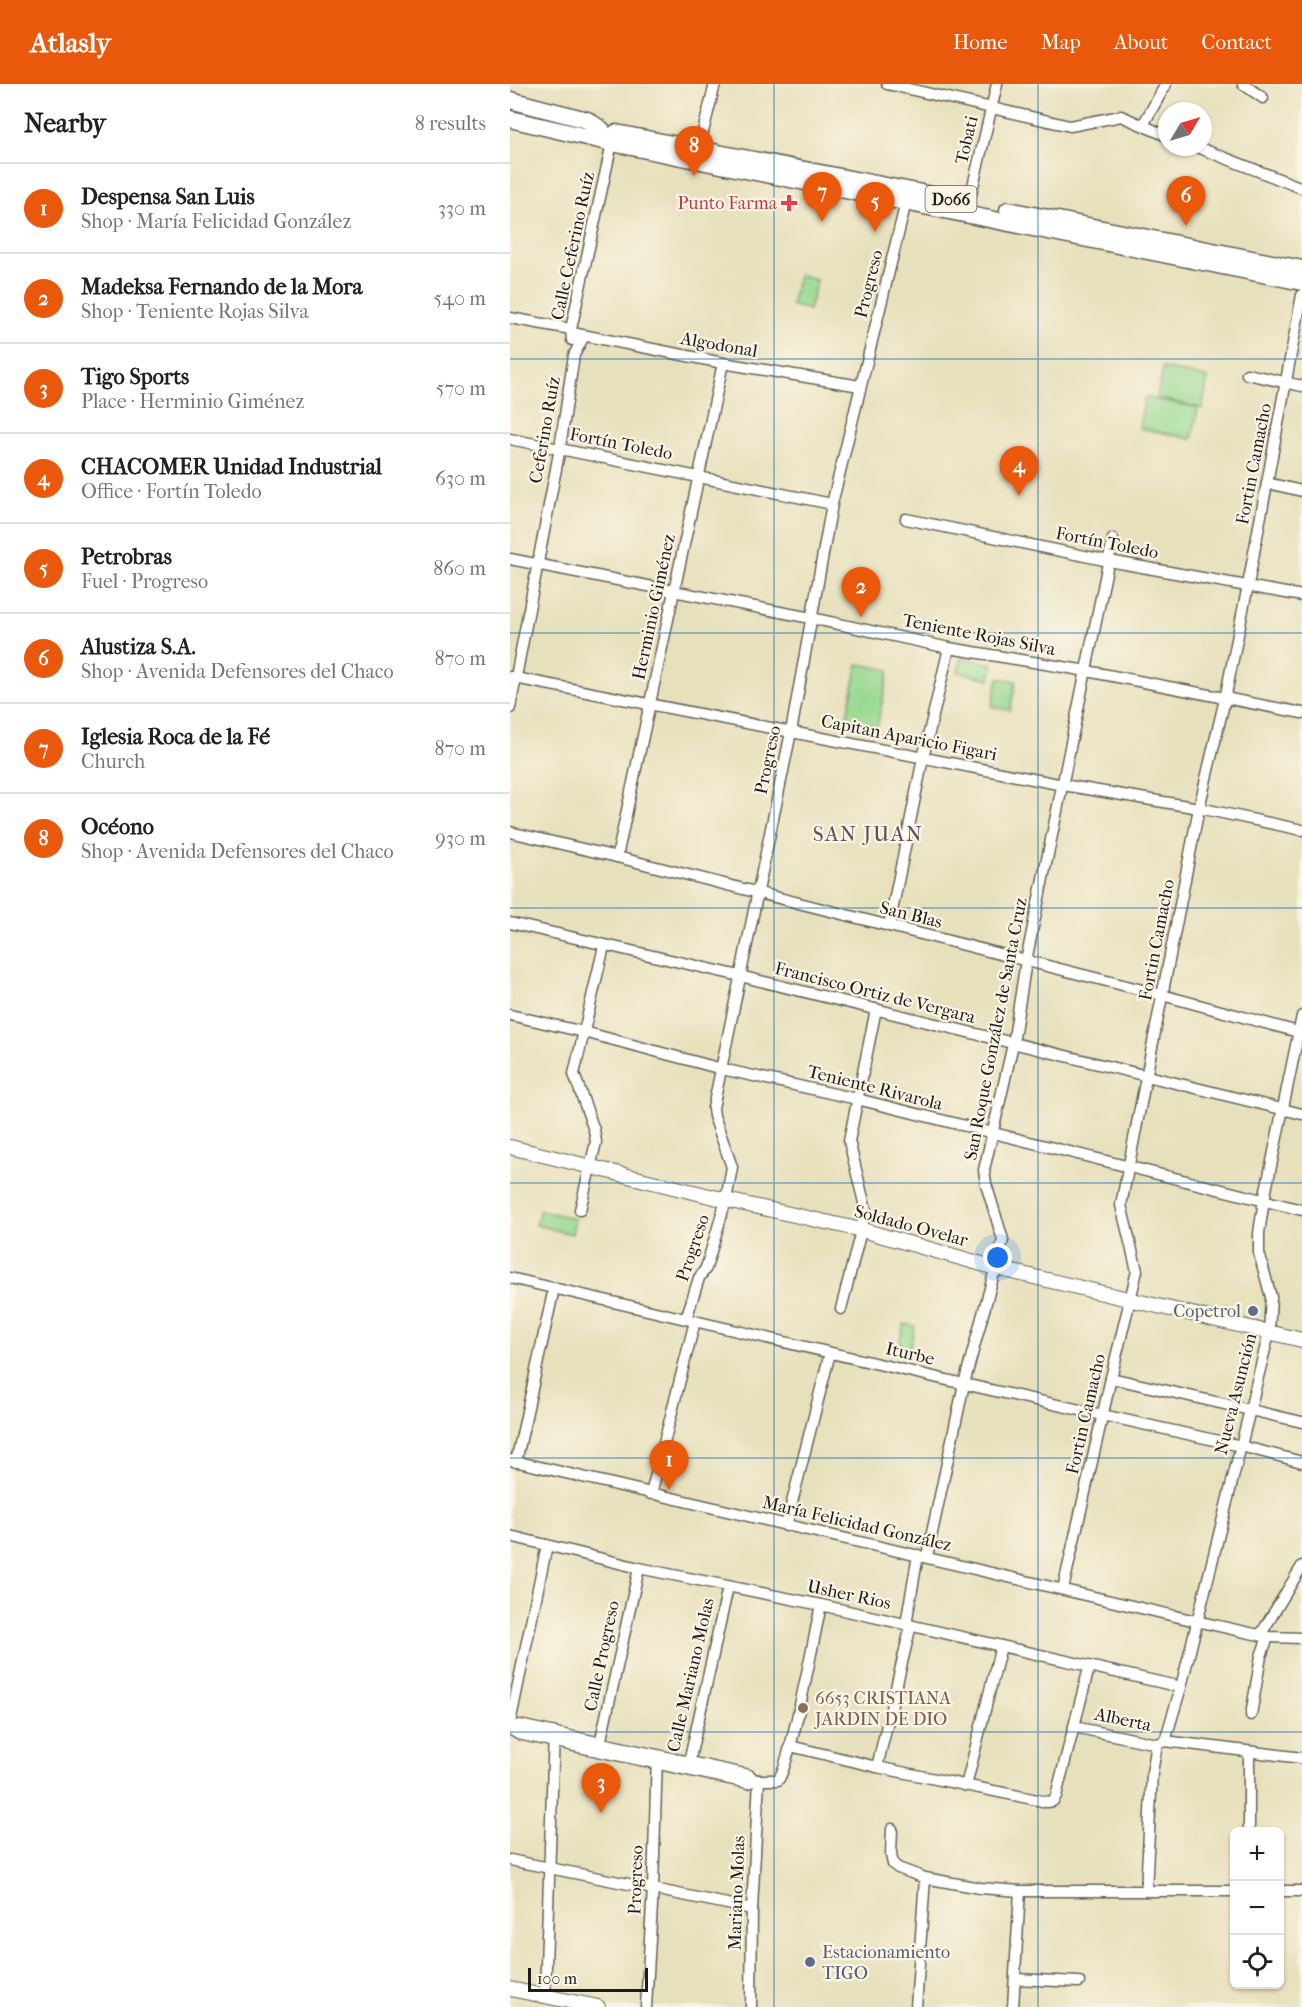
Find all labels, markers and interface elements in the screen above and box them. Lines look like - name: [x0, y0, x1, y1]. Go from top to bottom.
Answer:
- text: Atlasly: [30, 26, 111, 59]
- text: Home: [953, 30, 1008, 54]
- text: Map: [1041, 30, 1081, 54]
- text: About: [1114, 30, 1168, 54]
- text: Contact: [1201, 30, 1272, 54]
- north arrow: [1158, 102, 1212, 156]
- text: Nearby: [24, 108, 106, 139]
- text: 8 results: [415, 112, 486, 135]
- street label: Tobati: [951, 113, 983, 166]
- pin: 8: [674, 126, 714, 176]
- street label: Calle Ceferino Ruíz: [547, 170, 599, 322]
- pin: 7: [802, 172, 842, 222]
- pin: 6: [1166, 176, 1206, 226]
- pin: 5: [856, 182, 895, 232]
- text: Despensa San Luis: [81, 184, 255, 210]
- road number: D066: [926, 186, 976, 212]
- place label: Punto Farma: [677, 193, 778, 214]
- marker: Punto Farma: [782, 196, 796, 210]
- text: 1: [40, 197, 47, 220]
- text: 330 m: [438, 197, 486, 220]
- text: Shop · María Felicidad González: [81, 210, 351, 233]
- street label: Progreso: [850, 248, 888, 320]
- text: Madeksa Fernando de la Mora: [81, 274, 363, 300]
- text: 2: [38, 287, 49, 310]
- text: 540 m: [434, 287, 486, 310]
- text: Shop · Teniente Rojas Silva: [81, 300, 309, 323]
- street label: Algodonal: [678, 328, 759, 362]
- text: Tigo Sports: [81, 364, 189, 390]
- street label: Ceferino Ruíz: [525, 375, 565, 485]
- text: 3: [39, 377, 48, 400]
- text: 570 m: [436, 377, 486, 400]
- text: Place · Herminio Giménez: [81, 390, 304, 413]
- street label: Fortin Camacho: [1232, 402, 1276, 526]
- street label: Fortín Toledo: [568, 424, 674, 464]
- pin: 4: [1000, 446, 1038, 496]
- text: CHACOMER Unidad Industrial: [81, 454, 382, 480]
- text: 4: [38, 467, 49, 490]
- text: 630 m: [435, 467, 486, 490]
- text: Office · Fortín Toledo: [81, 480, 262, 503]
- street label: Fortín Toledo: [1054, 523, 1160, 563]
- street label: Herminio Giménez: [628, 532, 680, 682]
- text: Petrobras: [81, 544, 172, 570]
- text: 5: [39, 557, 48, 580]
- text: 860 m: [433, 557, 486, 580]
- pin: 2: [842, 568, 880, 617]
- text: Fuel · Progreso: [81, 570, 208, 593]
- street label: Teniente Rojas Silva: [901, 610, 1058, 660]
- text: Alustiza S.A.: [81, 634, 196, 660]
- text: 6: [38, 647, 49, 670]
- text: 870 m: [434, 647, 486, 670]
- text: Shop · Avenida Defensores del Chaco: [81, 660, 394, 683]
- street label: Capitan Aparicio Figari: [819, 711, 999, 766]
- text: Iglesia Roca de la Fé: [81, 724, 270, 750]
- street label: Progreso: [751, 724, 785, 796]
- text: 7: [39, 737, 48, 760]
- text: 870 m: [434, 737, 486, 760]
- text: Church: [81, 750, 145, 773]
- text: Océono: [81, 814, 154, 840]
- district label: SAN JUAN: [813, 822, 923, 846]
- text: 8: [38, 827, 49, 850]
- text: 930 m: [435, 827, 486, 850]
- text: Shop · Avenida Defensores del Chaco: [81, 840, 394, 863]
- street label: Fortin Camacho: [1135, 878, 1179, 1002]
- street label: San Roque González de Santa Cruz: [960, 896, 1032, 1162]
- street label: San Blas: [878, 897, 945, 933]
- street label: Francisco Ortiz de Vergara: [772, 958, 978, 1028]
- street label: Teniente Rivarola: [805, 1061, 945, 1115]
- street label: Soldado Ovelar: [852, 1201, 970, 1251]
- street label: Progreso: [672, 1212, 714, 1284]
- your location: [983, 1243, 1012, 1272]
- place label: Copetrol: [1173, 1301, 1241, 1322]
- marker: Copetrol: [1246, 1304, 1260, 1318]
- street label: Nueva Asunción: [1211, 1330, 1261, 1457]
- street label: Iturbe: [884, 1338, 937, 1370]
- street label: Fortin Camacho: [1062, 1352, 1110, 1476]
- pin: 1: [650, 1440, 688, 1490]
- street label: María Felicidad González: [760, 1492, 954, 1556]
- street label: Usher Rios: [805, 1576, 893, 1614]
- street label: Calle Mariano Molas: [663, 1595, 719, 1754]
- street label: Calle Progreso: [580, 1599, 624, 1713]
- place label: 6653 CRISTIANA JARDIN DE DIO: [813, 1688, 951, 1730]
- marker: 6653 CRISTIANA JARDIN DE DIO: [796, 1701, 810, 1715]
- street label: Alberta: [1092, 1704, 1154, 1736]
- pin: 3: [582, 1764, 620, 1813]
- map controls: [1230, 1827, 1284, 1989]
- button: +: [1230, 1827, 1284, 1881]
- street label: Mariano Molas: [725, 1835, 750, 1951]
- street label: Progreso: [624, 1845, 648, 1915]
- button: −: [1230, 1881, 1284, 1935]
- button: locate: [1230, 1935, 1284, 1989]
- place label: Estacionamiento TIGO: [822, 1942, 950, 1984]
- marker: Estacionamiento TIGO: [803, 1955, 817, 1969]
- scale bar: [528, 1965, 648, 1992]
- text: 100 m: [537, 1969, 577, 1988]

